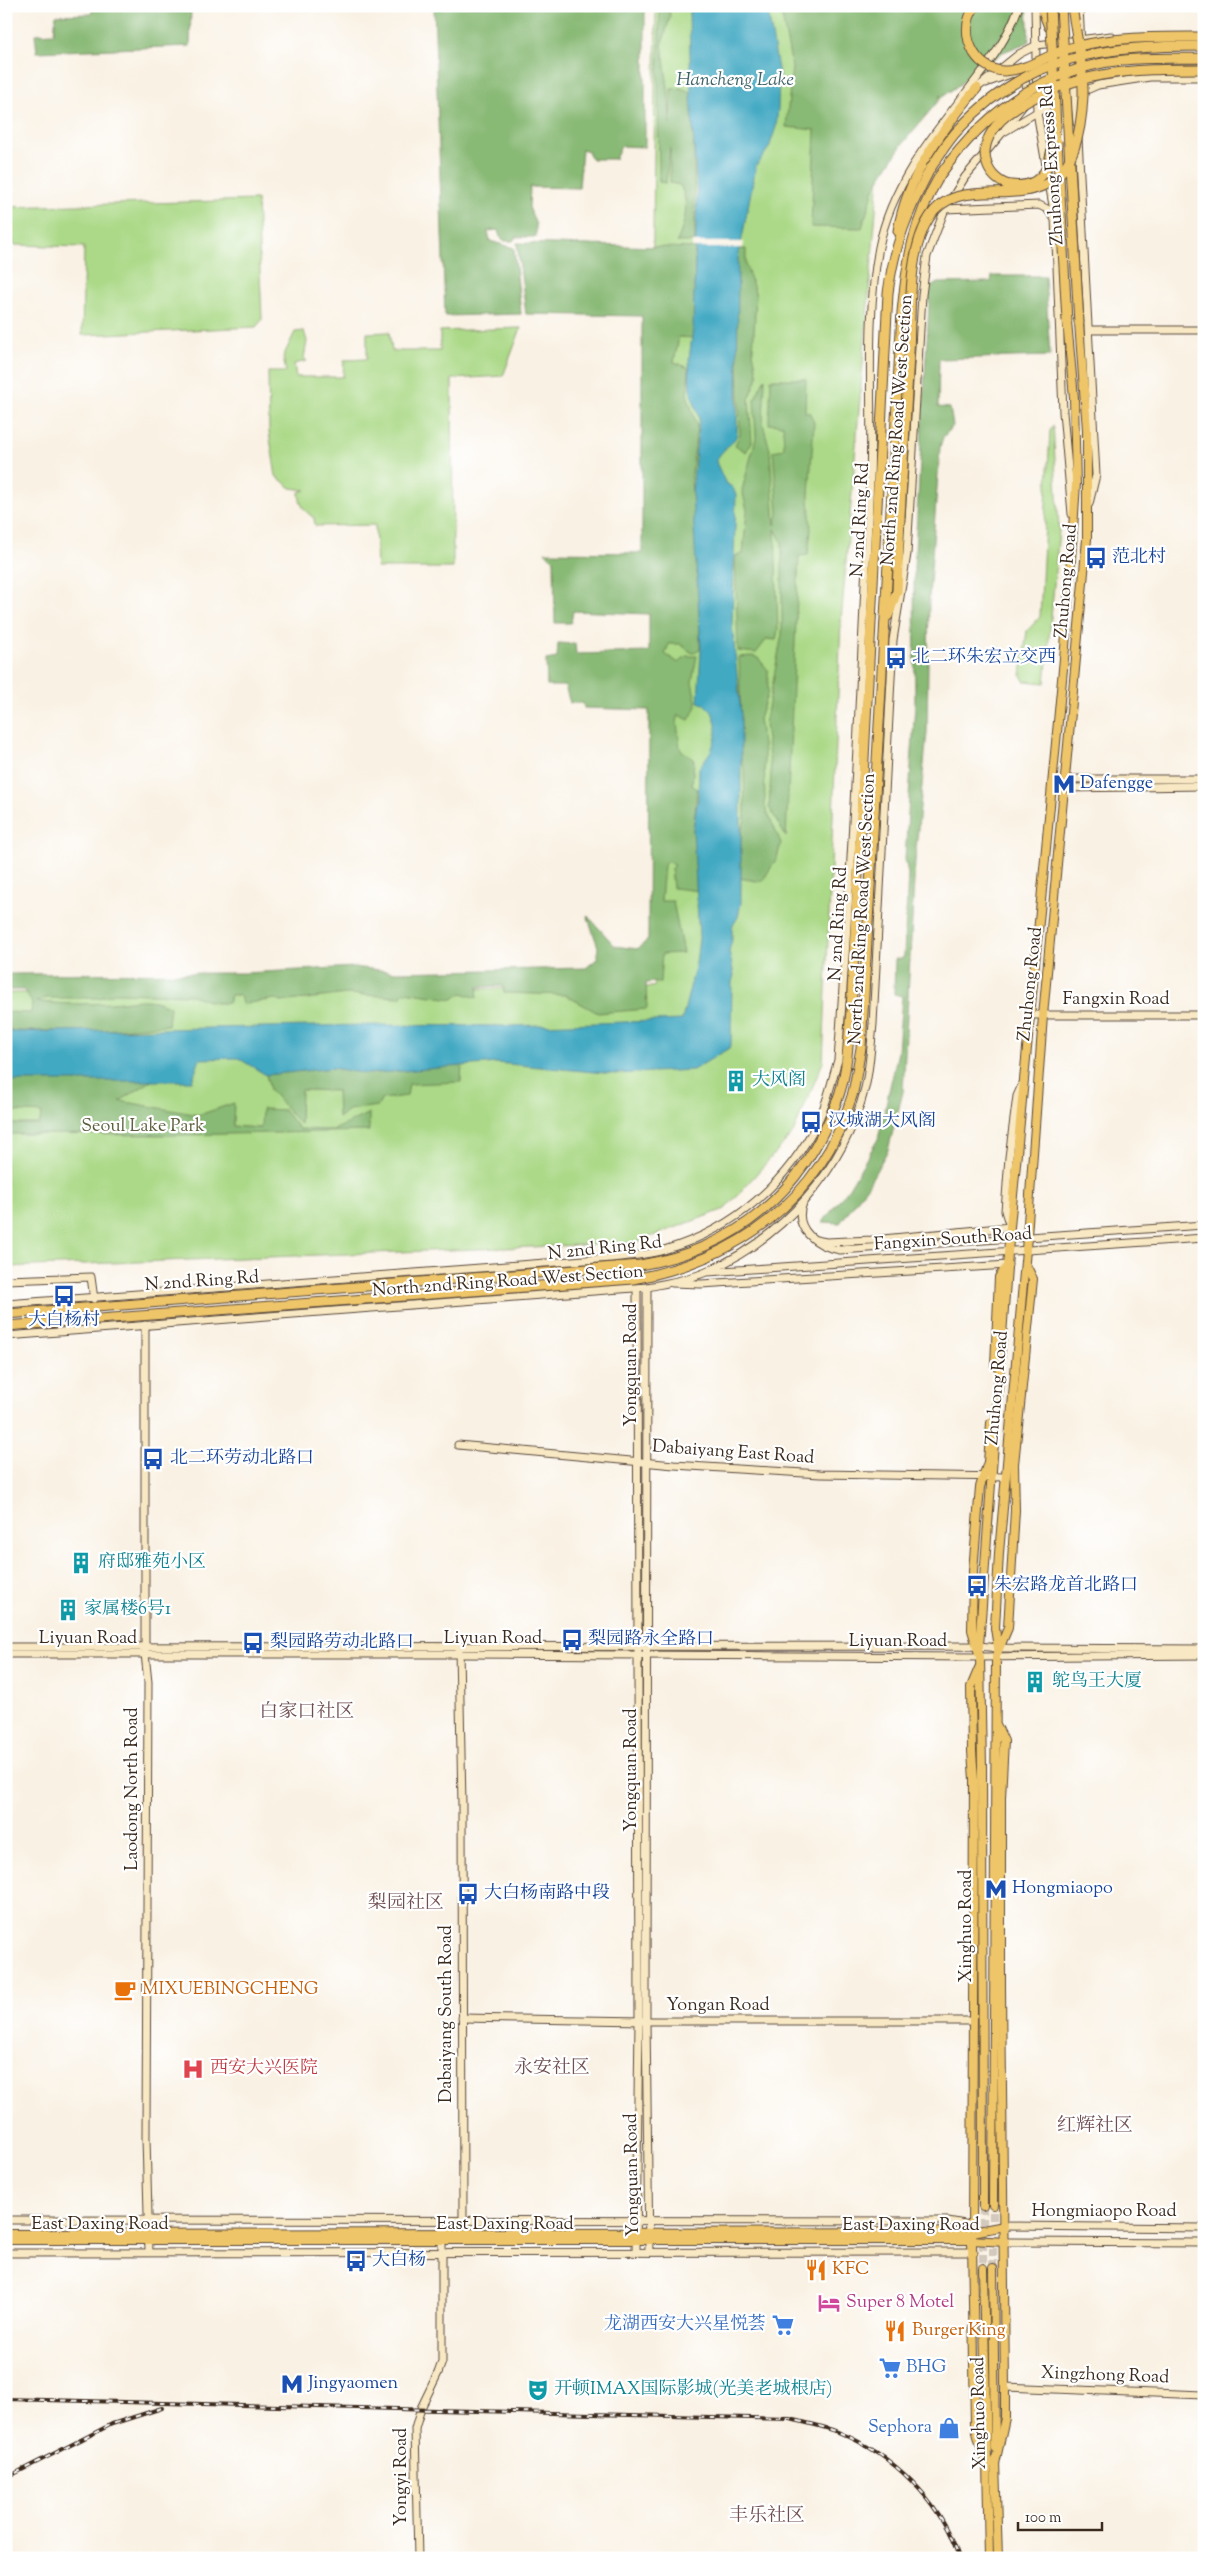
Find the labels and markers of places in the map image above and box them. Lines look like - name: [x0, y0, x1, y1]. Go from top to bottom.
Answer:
- bus stop icon: 范北村: [1083, 545, 1109, 571]
- place label: 范北村: [1112, 545, 1166, 571]
- bus stop icon: 北二环朱宏立交西: [883, 645, 909, 671]
- place label: 北二环朱宏立交西: [912, 645, 1056, 671]
- metro station icon: Dafengge: [1051, 771, 1077, 797]
- place label: Dafengge: [1080, 771, 1153, 797]
- building icon: 大风阁: [723, 1068, 749, 1094]
- place label: 大风阁: [752, 1068, 806, 1094]
- bus stop icon: 汉城湖大风阁: [798, 1109, 824, 1135]
- place label: 汉城湖大风阁: [828, 1109, 936, 1135]
- bus stop icon: 大白杨村: [51, 1283, 77, 1309]
- place label: 大白杨村: [28, 1308, 100, 1334]
- bus stop icon: 北二环劳动北路口: [140, 1446, 166, 1472]
- place label: 北二环劳动北路口: [170, 1446, 314, 1472]
- building icon: 府邸雅苑小区: [68, 1550, 94, 1576]
- place label: 府邸雅苑小区: [98, 1550, 206, 1576]
- bus stop icon: 朱宏路龙首北路口: [964, 1573, 990, 1599]
- place label: 朱宏路龙首北路口: [994, 1573, 1138, 1599]
- building icon: 家属楼6号1: [55, 1597, 81, 1623]
- place label: 家属楼6号1: [84, 1597, 171, 1623]
- bus stop icon: 梨园路永全路口: [559, 1627, 585, 1653]
- place label: 梨园路永全路口: [588, 1627, 714, 1653]
- bus stop icon: 梨园路劳动北路口: [240, 1630, 266, 1656]
- place label: 梨园路劳动北路口: [270, 1630, 414, 1656]
- building icon: 鸵鸟王大厦: [1022, 1669, 1048, 1695]
- place label: 鸵鸟王大厦: [1052, 1669, 1142, 1695]
- metro station icon: Hongmiaopo: [983, 1876, 1009, 1902]
- place label: Hongmiaopo: [1012, 1876, 1113, 1902]
- bus stop icon: 大白杨南路中段: [455, 1881, 481, 1907]
- place label: 大白杨南路中段: [484, 1881, 610, 1907]
- cafe icon: MIXUEBINGCHENG: [112, 1977, 138, 2003]
- place label: MIXUEBINGCHENG: [142, 1977, 319, 2003]
- hospital icon: 西安大兴医院: [180, 2056, 206, 2082]
- place label: 西安大兴医院: [210, 2056, 318, 2082]
- bus stop icon: 大白杨: [343, 2248, 369, 2274]
- place label: 大白杨: [372, 2248, 426, 2274]
- restaurant icon: KFC: [803, 2257, 829, 2283]
- place label: KFC: [832, 2257, 870, 2283]
- hotel icon: Super 8 Motel: [816, 2290, 842, 2316]
- place label: Super 8 Motel: [846, 2290, 954, 2316]
- place label: 龙湖西安大兴星悦荟: [604, 2312, 766, 2338]
- supermarket icon: 龙湖西安大兴星悦荟: [770, 2312, 796, 2338]
- restaurant icon: Burger King: [882, 2318, 908, 2344]
- place label: Burger King: [912, 2318, 1006, 2344]
- supermarket icon: BHG: [877, 2355, 903, 2381]
- place label: BHG: [906, 2355, 947, 2381]
- metro station icon: Jingyaomen: [279, 2371, 305, 2397]
- place label: Jingyaomen: [307, 2371, 399, 2397]
- theatre icon: 开顿IMAX国际影城(光美老城根店): [525, 2377, 551, 2403]
- place label: 开顿IMAX国际影城(光美老城根店): [554, 2377, 832, 2403]
- place label: Sephora: [868, 2415, 932, 2441]
- shop icon: Sephora: [936, 2415, 962, 2441]

